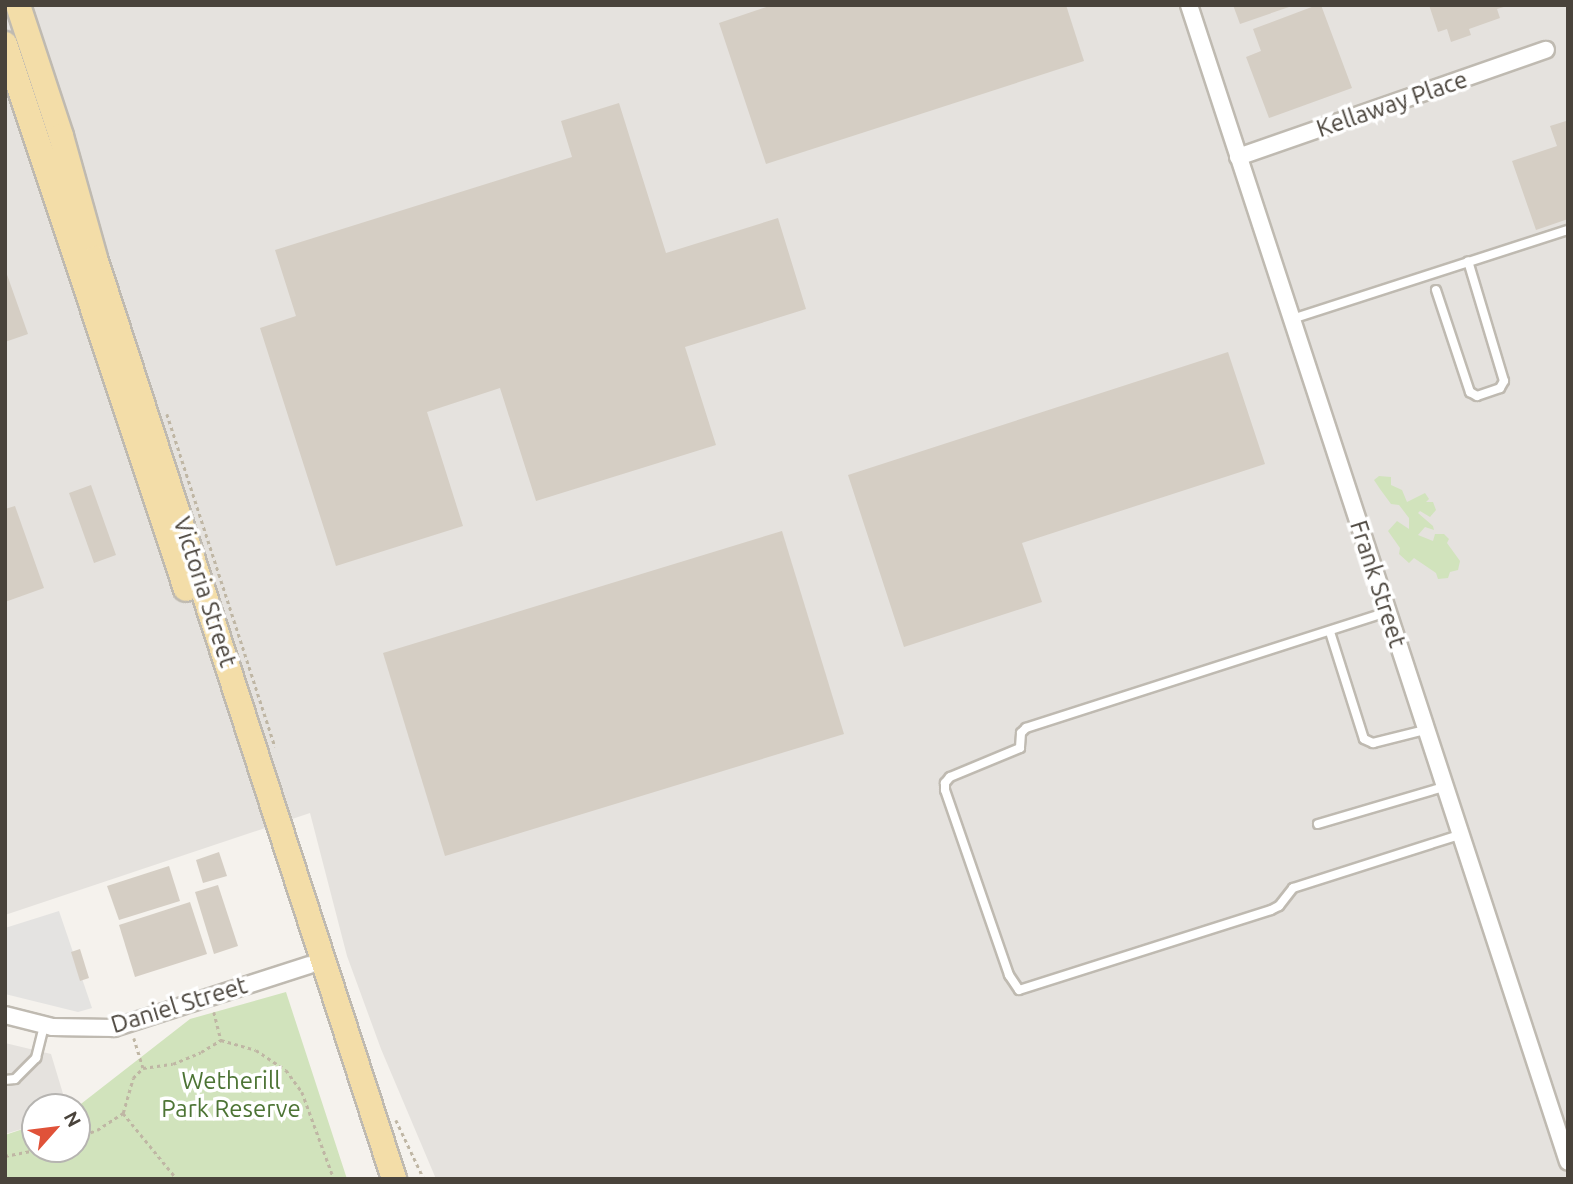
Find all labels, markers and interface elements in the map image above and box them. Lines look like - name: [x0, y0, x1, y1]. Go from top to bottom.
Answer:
- street label: Kellaway Place: [1313, 65, 1471, 143]
- street label: Victoria Street: [167, 513, 243, 671]
- street label: Frank Street: [1344, 517, 1412, 651]
- street label: Daniel Street: [107, 971, 251, 1039]
- park label: Wetherill Park Reserve: [161, 1067, 301, 1123]
- north arrow: [21, 1093, 91, 1163]
- text: N: [60, 1108, 86, 1131]

